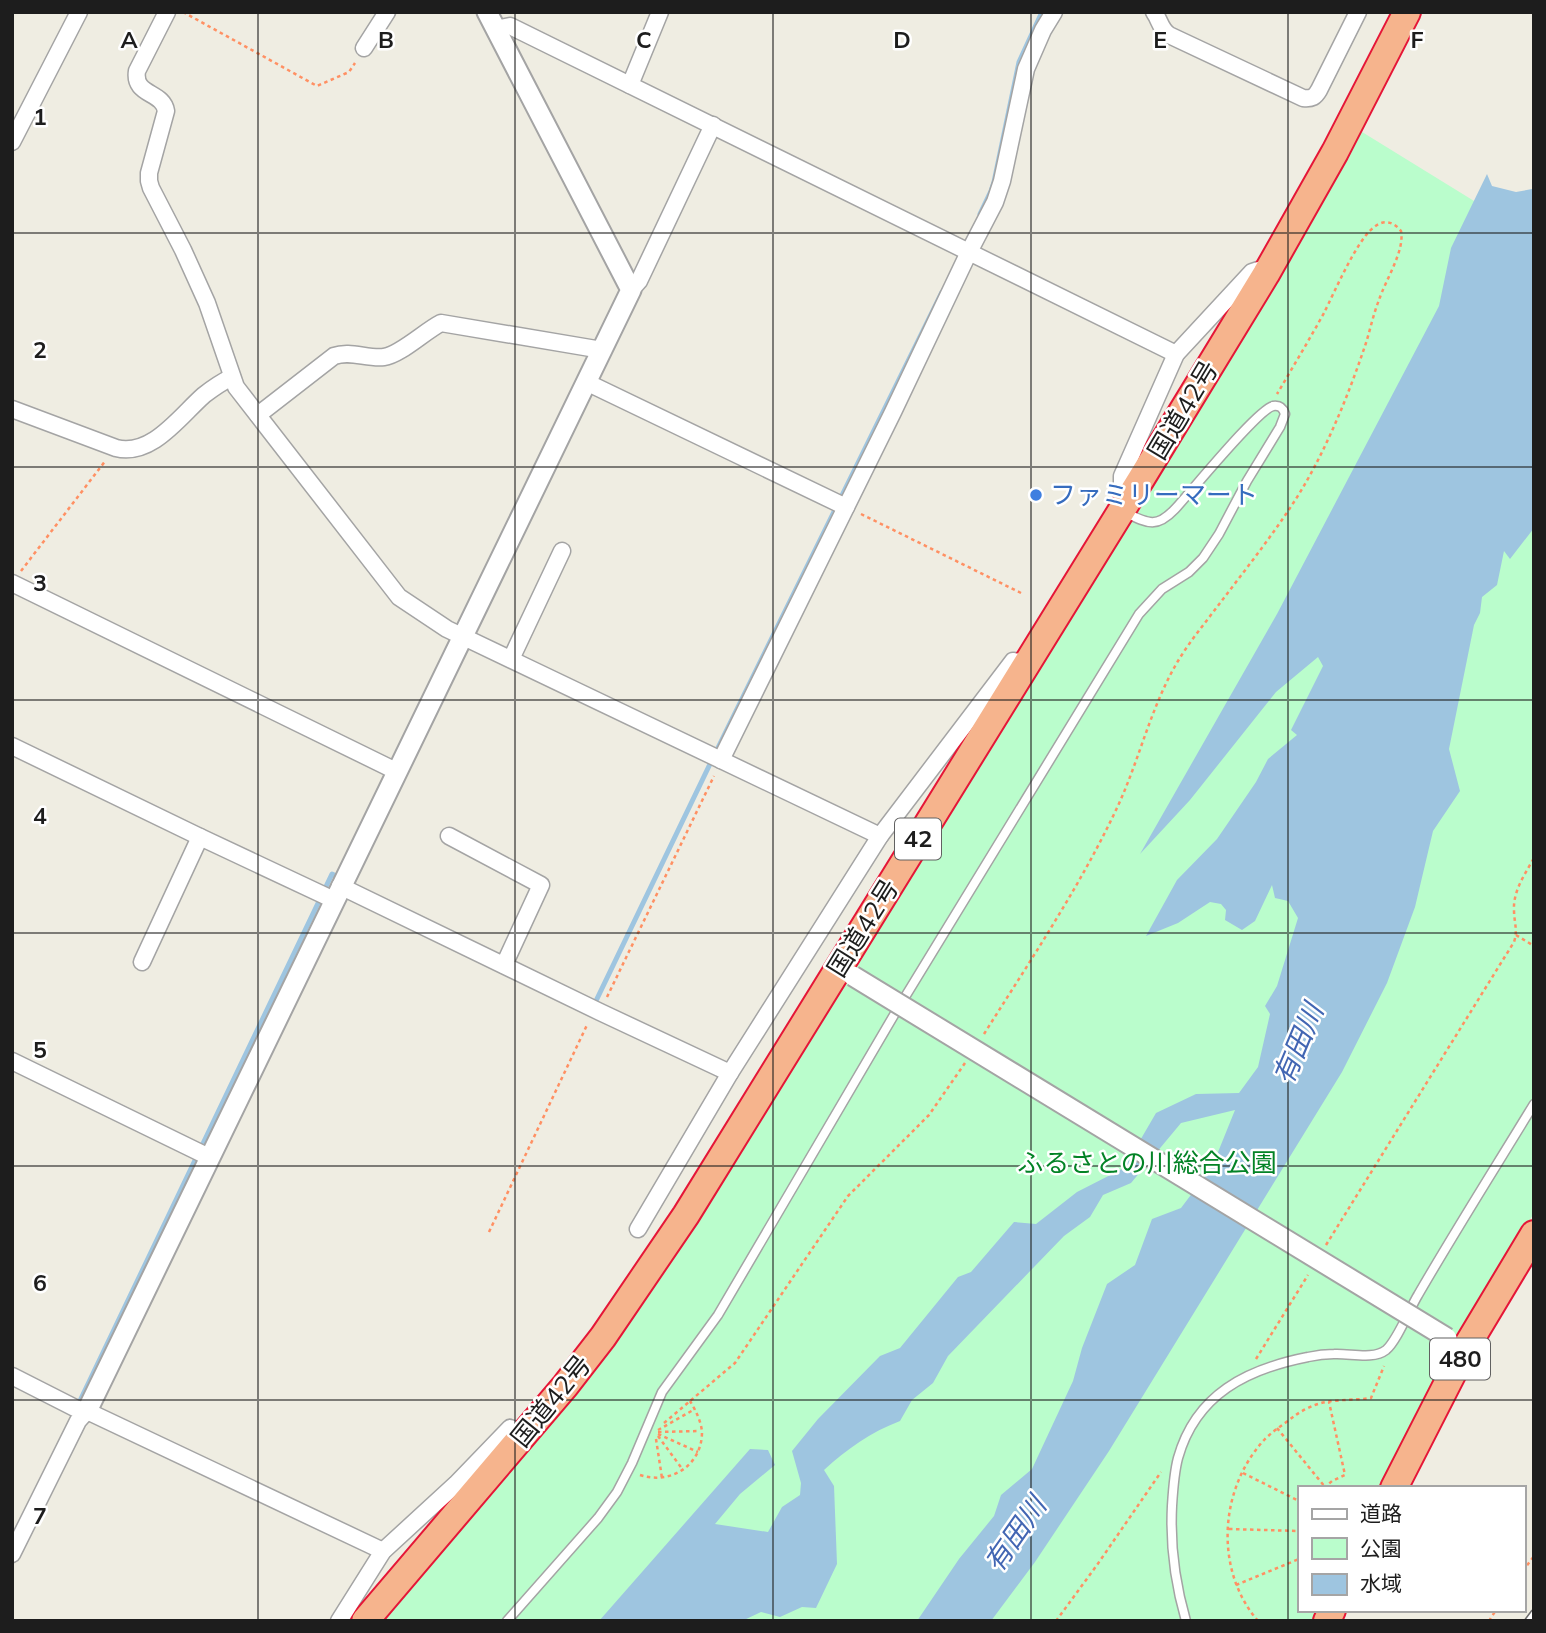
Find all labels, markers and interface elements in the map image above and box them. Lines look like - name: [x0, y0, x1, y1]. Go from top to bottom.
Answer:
- text: A: [120, 25, 138, 54]
- text: B: [378, 25, 394, 54]
- text: C: [636, 25, 652, 54]
- text: D: [893, 25, 911, 54]
- text: E: [1153, 25, 1167, 54]
- text: F: [1410, 25, 1424, 54]
- text: 1: [33, 102, 47, 131]
- text: 2: [33, 335, 47, 364]
- street label: 国道42号: [1140, 354, 1225, 465]
- place label: ファミリーマート: [1050, 478, 1258, 511]
- marker: ファミリーマート: [1028, 487, 1044, 503]
- text: 3: [33, 568, 47, 597]
- text: 4: [33, 801, 47, 830]
- road number: 42: [895, 818, 941, 860]
- street label: 国道42号: [820, 873, 906, 983]
- water label: 有田川: [1265, 996, 1331, 1089]
- text: 5: [33, 1035, 47, 1064]
- park label: ふるさとの川総合公園: [1017, 1146, 1277, 1179]
- text: 6: [33, 1268, 47, 1297]
- road number: 480: [1430, 1338, 1490, 1380]
- street label: 国道42号: [503, 1348, 598, 1454]
- legend: [1298, 1486, 1525, 1612]
- water label: 有田川: [976, 1487, 1055, 1578]
- text: 道路: [1360, 1500, 1402, 1526]
- text: 7: [33, 1501, 47, 1530]
- text: 公園: [1360, 1535, 1402, 1561]
- text: 水域: [1360, 1570, 1402, 1596]

